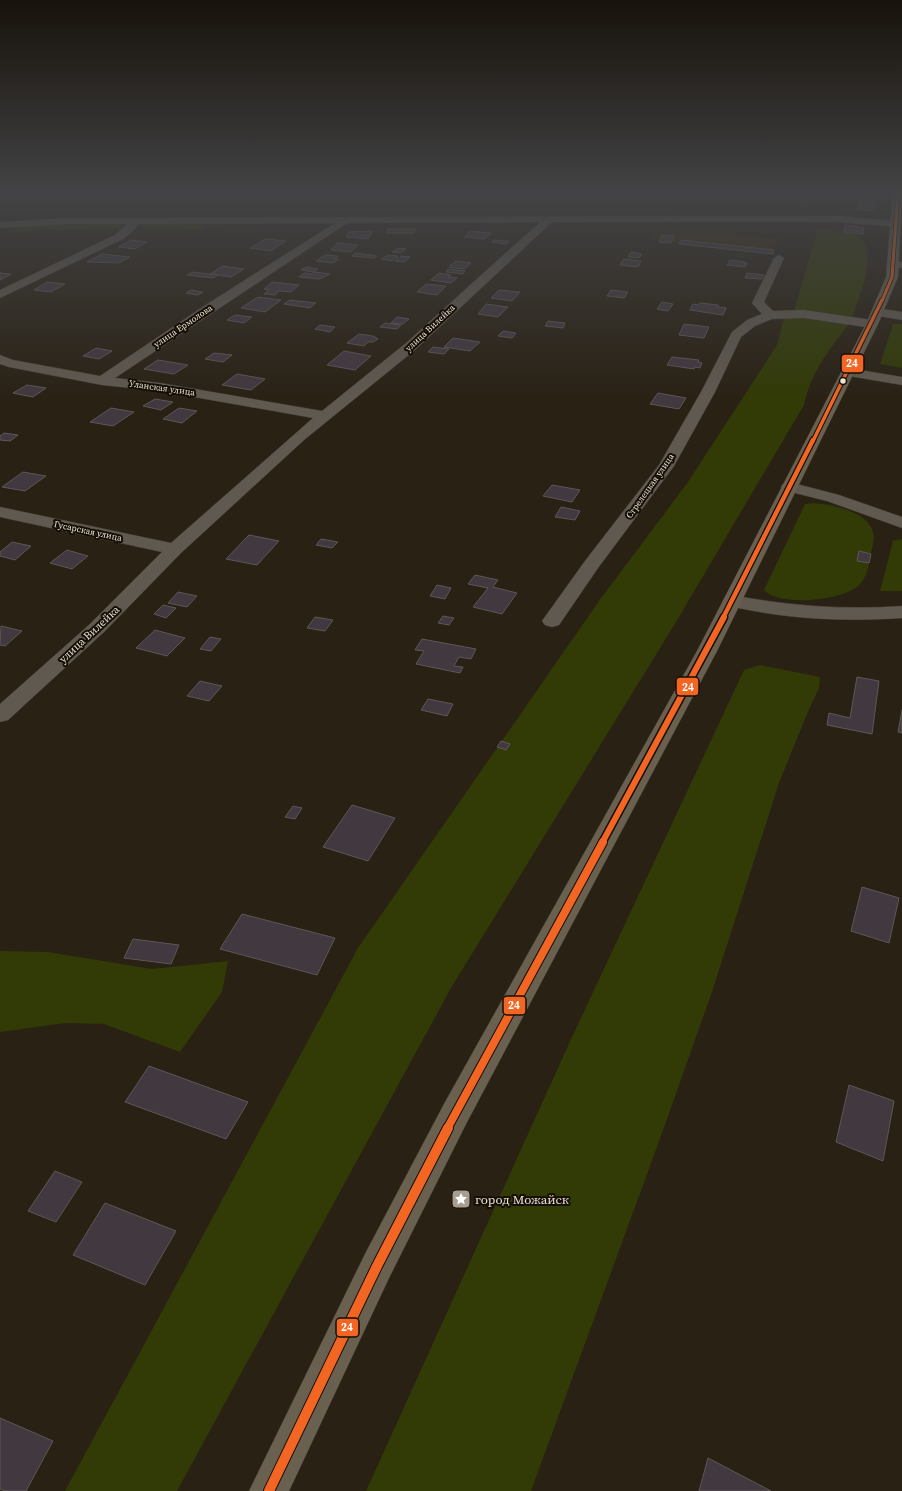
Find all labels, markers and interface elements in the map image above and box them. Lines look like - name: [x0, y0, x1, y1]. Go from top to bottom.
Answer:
- street label: улица Ермолова: [151, 302, 215, 350]
- street label: улица Вилейка: [403, 302, 458, 354]
- line badge: 24: [841, 354, 864, 373]
- text: 24: [846, 356, 858, 371]
- unlabelled marker: [838, 376, 848, 386]
- street label: Уланская улица: [128, 377, 196, 399]
- street label: Стрелецкая улица: [623, 451, 677, 521]
- street label: Гусарская улица: [53, 518, 123, 544]
- street label: улица Вилейка: [56, 602, 123, 666]
- line badge: 24: [676, 677, 699, 696]
- text: 24: [682, 680, 694, 695]
- line badge: 24: [503, 996, 526, 1015]
- text: 24: [508, 998, 520, 1013]
- place icon: город Можайск: [450, 1188, 472, 1210]
- place label: город Можайск: [475, 1191, 569, 1208]
- line badge: 24: [336, 1318, 359, 1337]
- text: 24: [341, 1320, 353, 1335]

